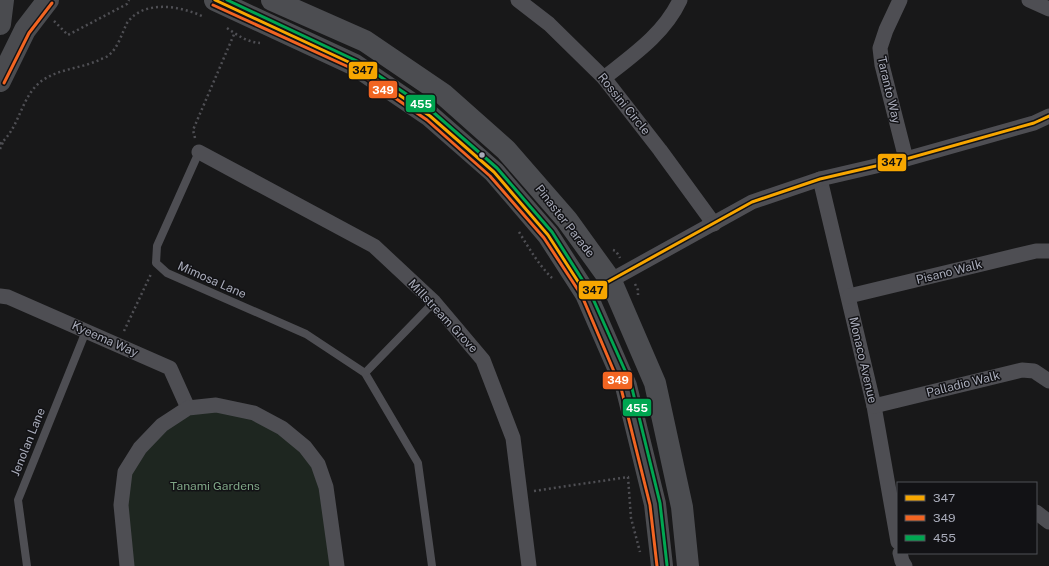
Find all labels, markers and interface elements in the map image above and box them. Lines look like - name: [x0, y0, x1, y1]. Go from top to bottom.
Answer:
- street label: Taranto Way: [874, 55, 904, 125]
- line badge: 347: [348, 61, 378, 80]
- text: 347: [352, 64, 374, 76]
- street label: Rossini Circle: [595, 70, 653, 138]
- line badge: 349: [368, 80, 398, 99]
- text: 349: [372, 84, 394, 96]
- line badge: 455: [405, 94, 436, 113]
- text: 455: [410, 98, 432, 110]
- unlabelled marker: [477, 150, 487, 160]
- line badge: 347: [877, 153, 907, 172]
- text: 347: [881, 156, 903, 168]
- street label: Pinaster Parade: [532, 182, 598, 260]
- street label: Pisano Walk: [915, 257, 984, 287]
- street label: Mimosa Lane: [176, 259, 249, 301]
- street label: Millstream Grove: [405, 276, 481, 356]
- line badge: 347: [578, 280, 608, 300]
- text: 347: [582, 284, 604, 296]
- street label: Monaco Avenue: [846, 315, 880, 405]
- street label: Kyeema Way: [70, 318, 141, 360]
- street label: Palladio Walk: [925, 368, 1001, 400]
- line badge: 349: [602, 371, 633, 390]
- text: 349: [607, 374, 629, 386]
- line badge: 455: [622, 398, 652, 417]
- text: 455: [626, 402, 648, 414]
- street label: Jenolan Lane: [8, 406, 48, 478]
- park label: Tanami Gardens: [170, 479, 260, 493]
- legend: [897, 482, 1037, 554]
- text: 347: [933, 491, 955, 505]
- text: 349: [933, 511, 956, 525]
- text: 455: [933, 531, 956, 545]

